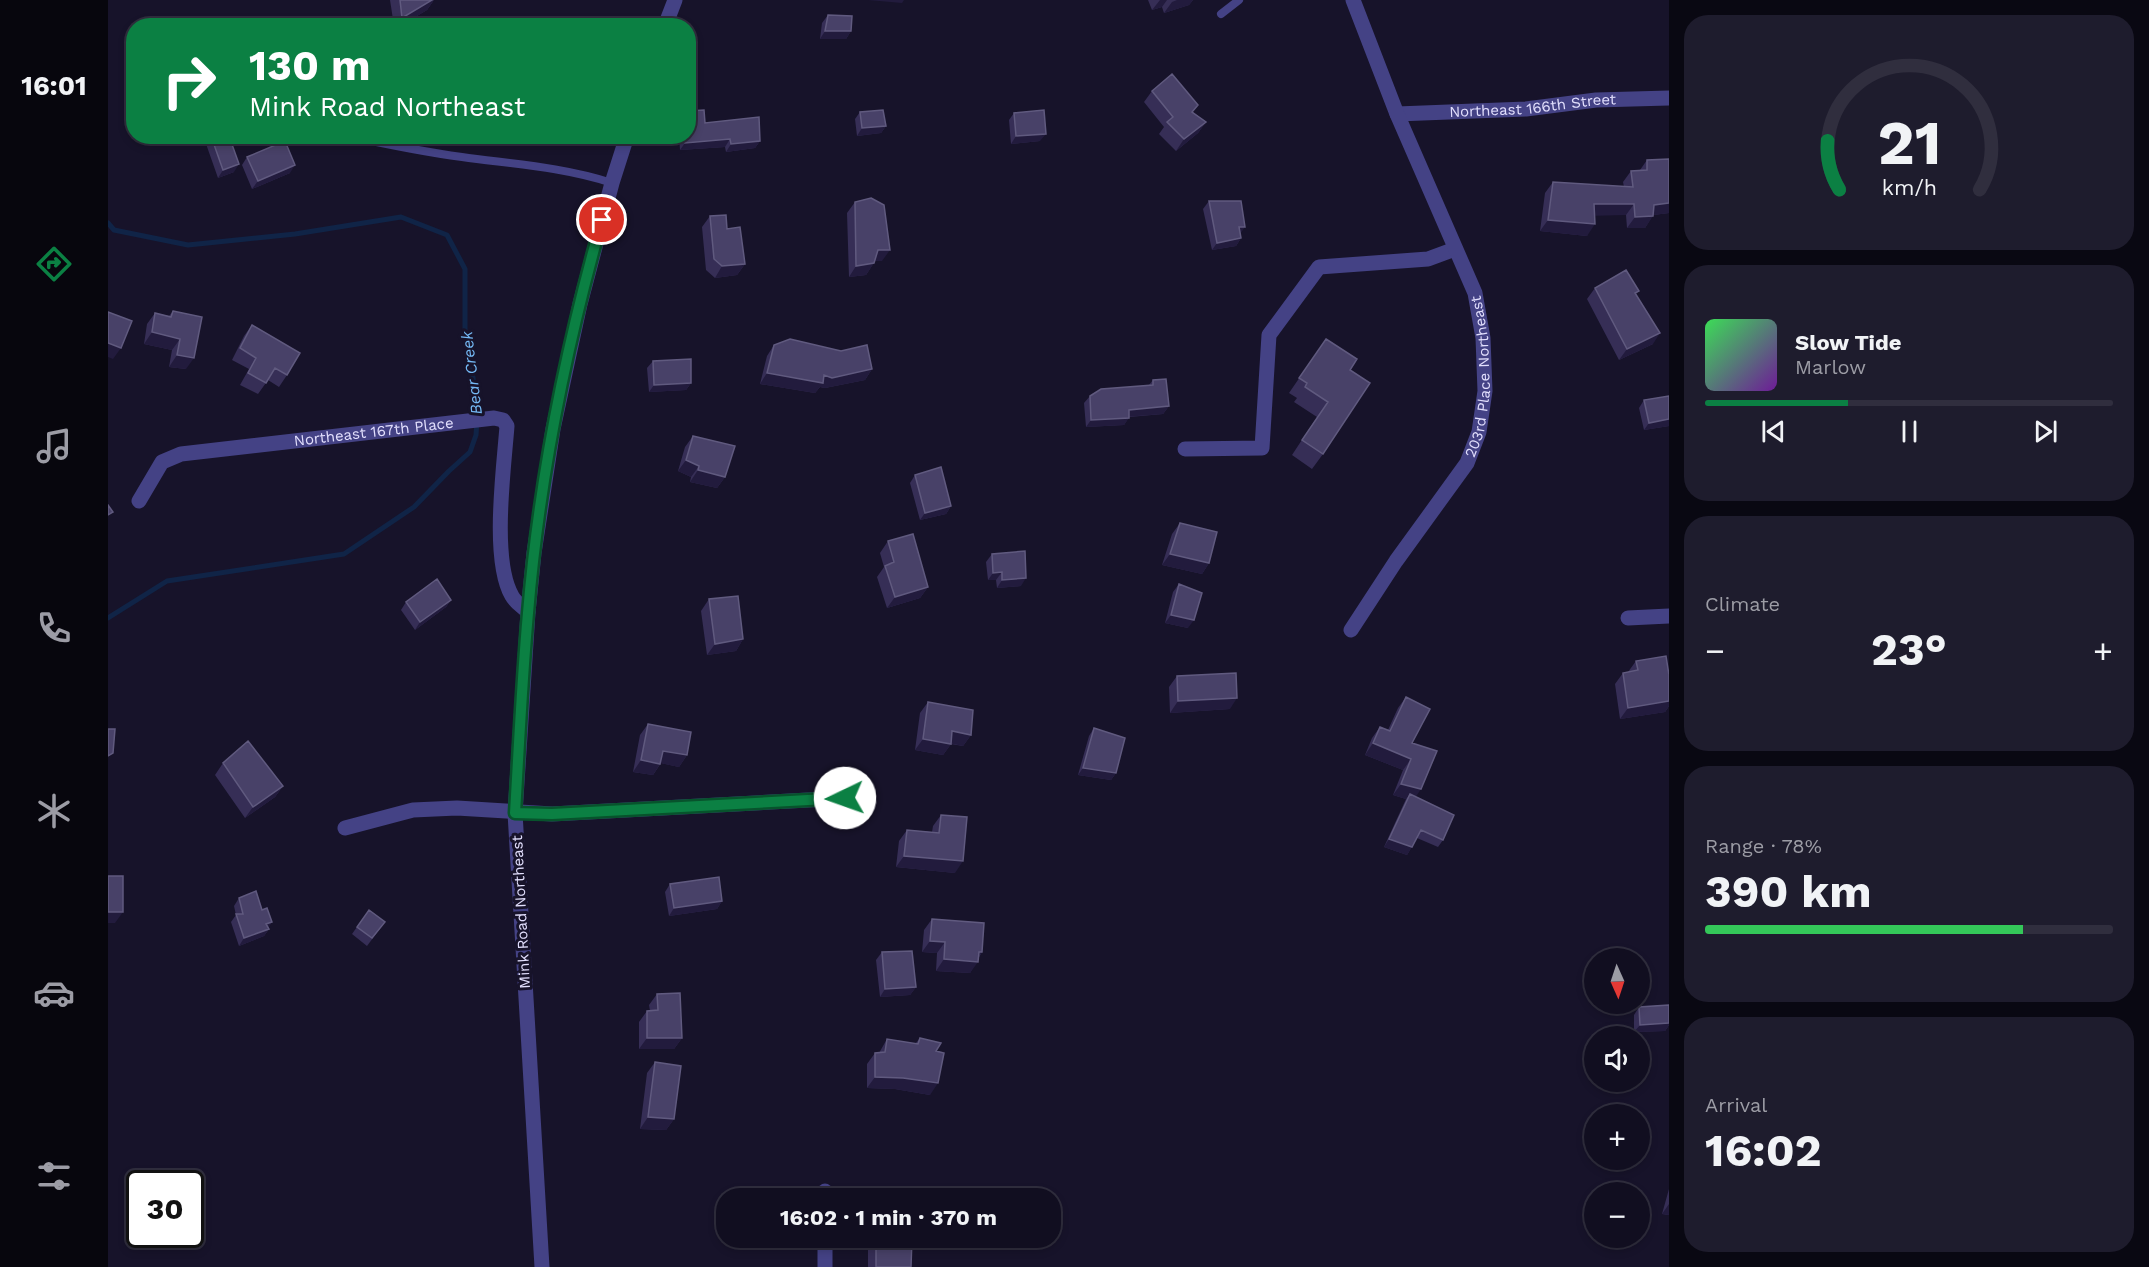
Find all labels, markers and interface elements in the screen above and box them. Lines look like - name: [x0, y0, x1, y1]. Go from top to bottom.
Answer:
- text: 130 m: [249, 41, 371, 90]
- icon: right: [150, 42, 228, 120]
- text: 16:01: [21, 70, 87, 102]
- street label: Northeast 166th Street: [1449, 90, 1617, 121]
- text: Mink Road Northeast: [249, 91, 525, 123]
- text: 21: [1877, 106, 1941, 179]
- text: km/h: [1881, 175, 1937, 200]
- pin: [576, 194, 627, 245]
- icon: arrive: [585, 203, 618, 236]
- icon: directions: [33, 243, 75, 285]
- street label: 203rd Place Northeast: [1461, 294, 1494, 460]
- water label: Bear Creek: [457, 329, 486, 416]
- text: Slow Tide: [1795, 330, 1902, 355]
- text: Marlow: [1795, 355, 1866, 379]
- street label: Northeast 167th Place: [293, 414, 455, 450]
- icon: previous: [1757, 415, 1790, 448]
- icon: pause: [1893, 415, 1926, 448]
- icon: next: [2029, 415, 2062, 448]
- icon: music: [33, 425, 75, 467]
- text: Climate: [1705, 592, 1780, 616]
- icon: phone: [33, 607, 75, 649]
- text: 23°: [1871, 623, 1947, 676]
- text: −: [1705, 631, 1725, 670]
- text: +: [2093, 631, 2113, 670]
- position arrow: [813, 766, 877, 830]
- icon: climate: [33, 790, 75, 832]
- street label: Mink Road Northeast: [508, 834, 534, 989]
- text: Range · 78%: [1705, 834, 1822, 858]
- text: 390 km: [1705, 865, 1872, 918]
- north arrow: [1584, 948, 1650, 1014]
- map controls: [1584, 948, 1650, 1248]
- icon: car: [33, 972, 75, 1014]
- button: sound: [1584, 1026, 1650, 1092]
- text: Arrival: [1705, 1093, 1767, 1117]
- button: +: [1584, 1104, 1650, 1170]
- text: 16:02: [1705, 1124, 1822, 1177]
- icon: filters: [33, 1155, 75, 1197]
- speed limit sign: 30: [126, 1170, 204, 1248]
- button: −: [1584, 1182, 1650, 1248]
- text: 16:02 · 1 min · 370 m: [780, 1205, 997, 1230]

